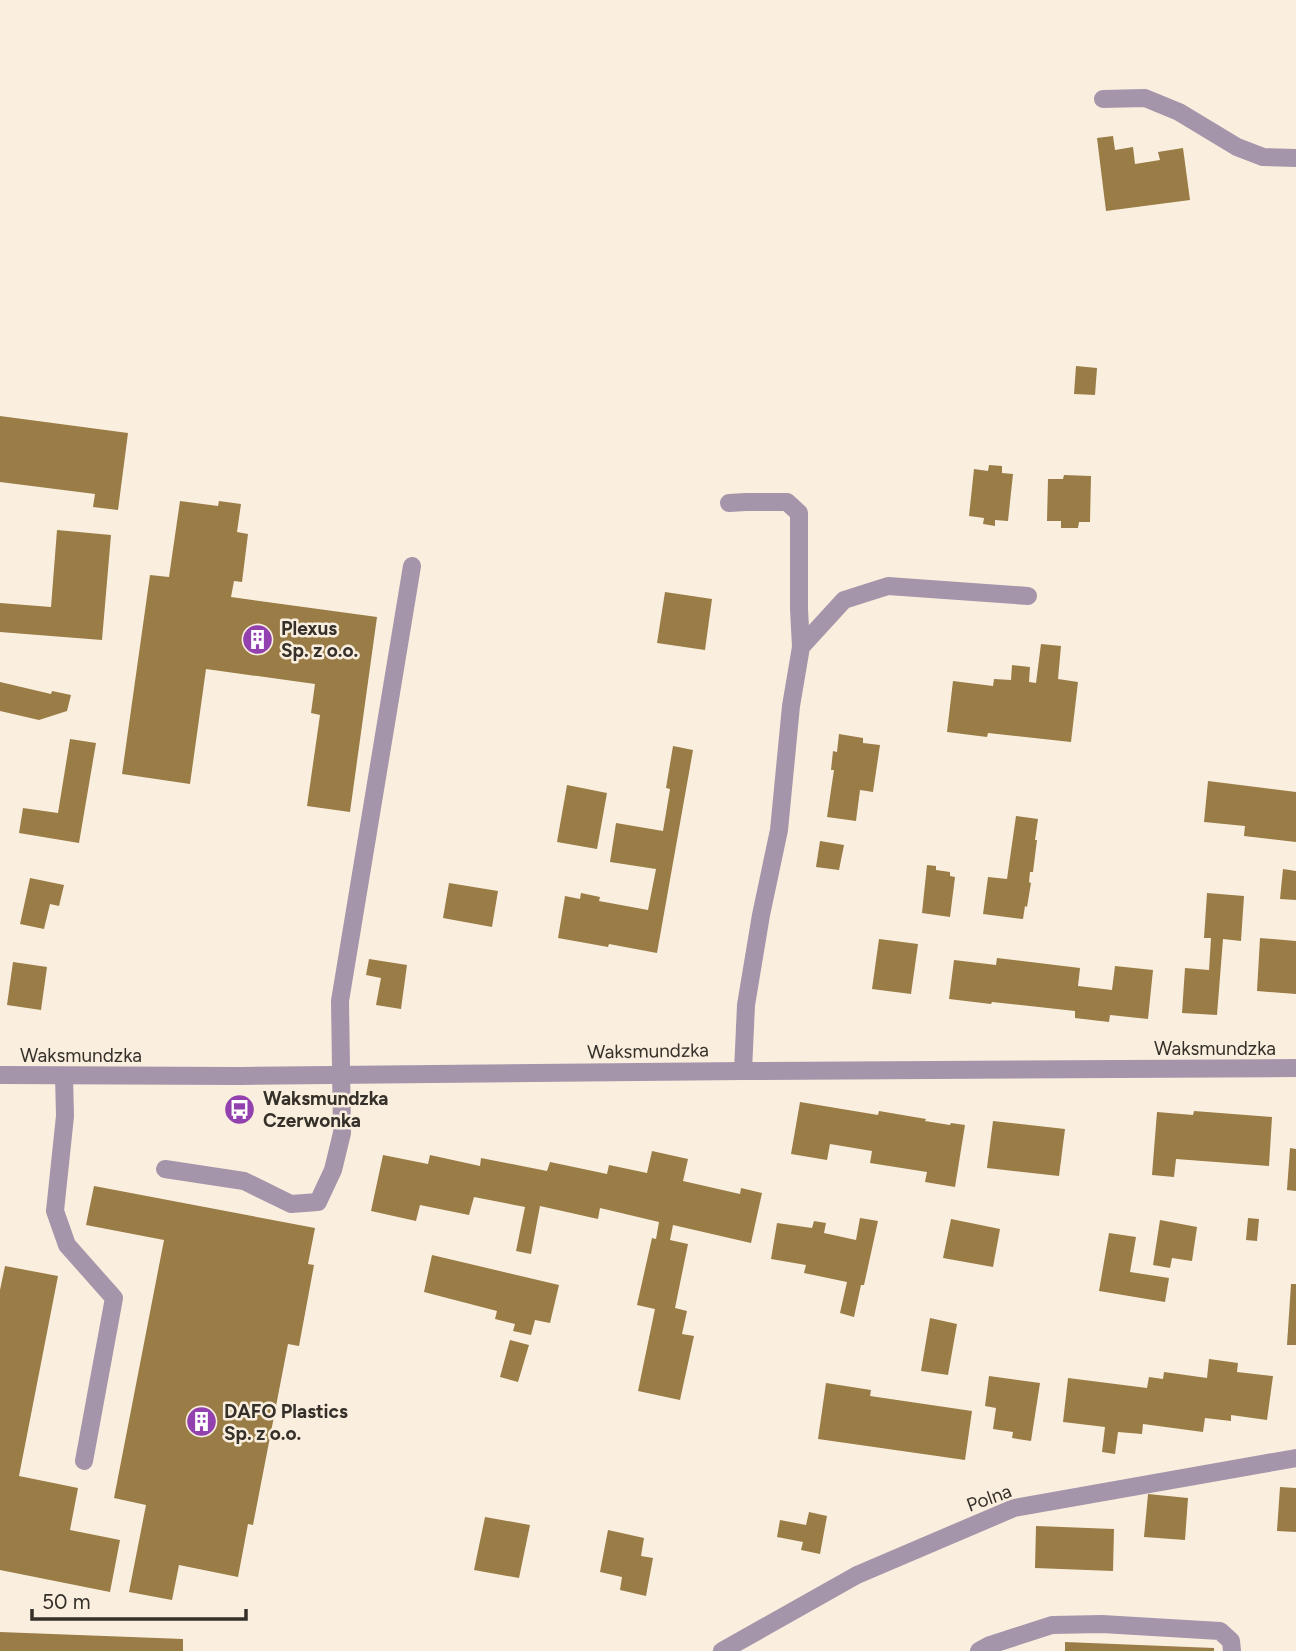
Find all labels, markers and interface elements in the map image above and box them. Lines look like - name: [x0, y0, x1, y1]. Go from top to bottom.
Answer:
- place label: Plexus Sp. z o.o.: [281, 617, 358, 662]
- building icon: Plexus Sp. z o.o.: [241, 622, 275, 656]
- street label: Waksmundzka: [1154, 1037, 1276, 1060]
- street label: Waksmundzka: [587, 1038, 709, 1064]
- street label: Waksmundzka: [20, 1044, 142, 1067]
- place label: Waksmundzka Czerwonka: [263, 1087, 389, 1132]
- bus stop icon: Waksmundzka Czerwonka: [223, 1092, 257, 1126]
- place label: DAFO Plastics Sp. z o.o.: [224, 1400, 348, 1445]
- building icon: DAFO Plastics Sp. z o.o.: [184, 1405, 218, 1439]
- street label: Polna: [963, 1479, 1015, 1517]
- scale bar: [32, 1578, 245, 1622]
- text: 50 m: [42, 1589, 91, 1614]

